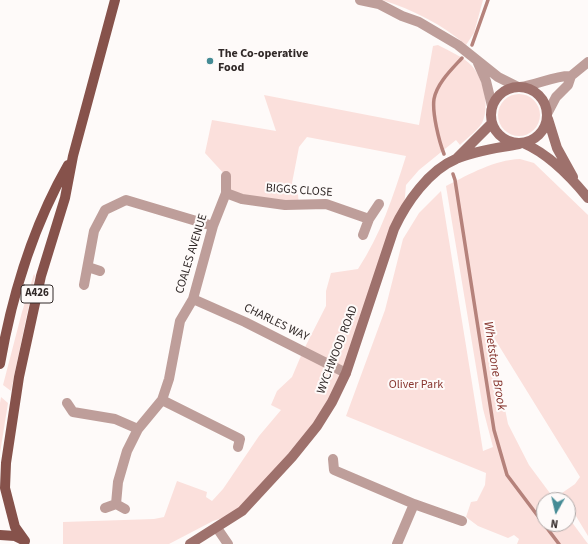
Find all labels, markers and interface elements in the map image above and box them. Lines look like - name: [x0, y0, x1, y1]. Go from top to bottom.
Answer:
- place label: The Co-operative Food: [218, 47, 308, 75]
- marker: The Co-operative Food: [205, 56, 215, 66]
- street label: BIGGS CLOSE: [265, 181, 333, 201]
- street label: COALES AVENUE: [173, 212, 211, 296]
- road number: A426: [21, 285, 53, 303]
- street label: CHARLES WAY: [241, 301, 311, 345]
- street label: WYCHWOOD ROAD: [315, 304, 361, 396]
- water label: Whetstone Brook: [479, 320, 509, 412]
- park label: Oliver Park: [389, 378, 443, 392]
- north arrow: [536, 492, 576, 532]
- text: N: [550, 515, 559, 531]

